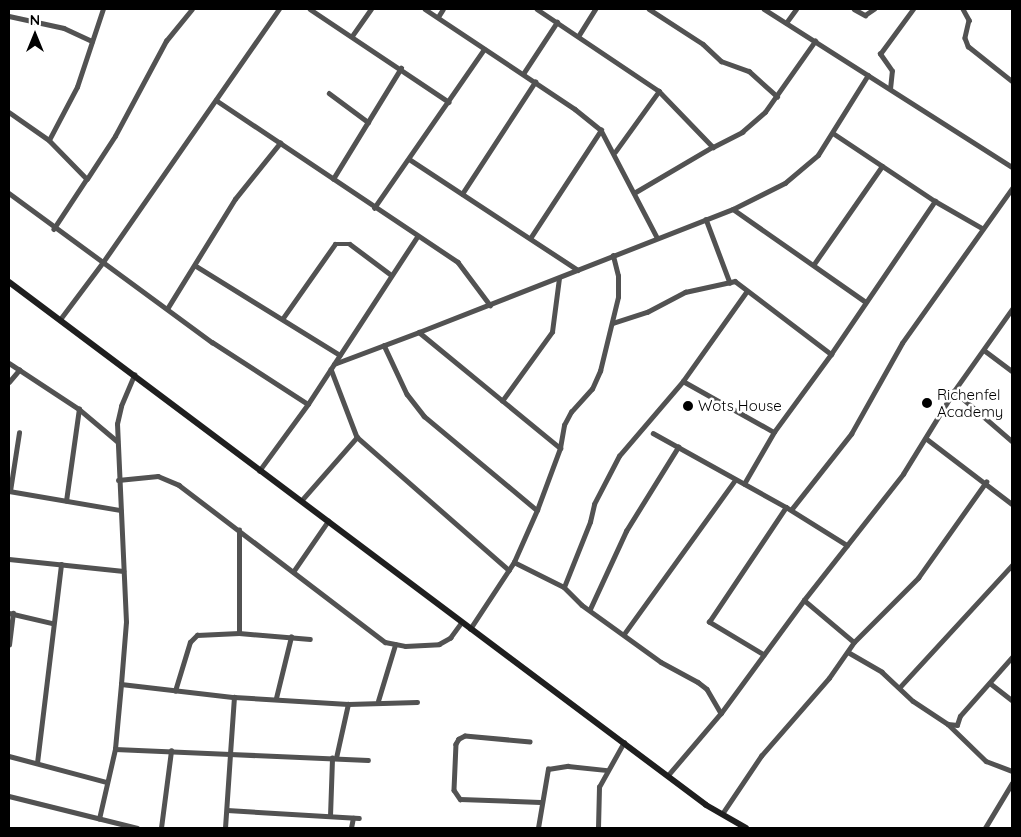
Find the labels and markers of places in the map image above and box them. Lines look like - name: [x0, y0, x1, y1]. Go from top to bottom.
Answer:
- place label: Richenfel Academy: [937, 385, 1003, 420]
- place label: Wots House: [698, 397, 782, 415]
- marker: Richenfel Academy: [921, 397, 933, 409]
- marker: Wots House: [682, 400, 694, 412]

